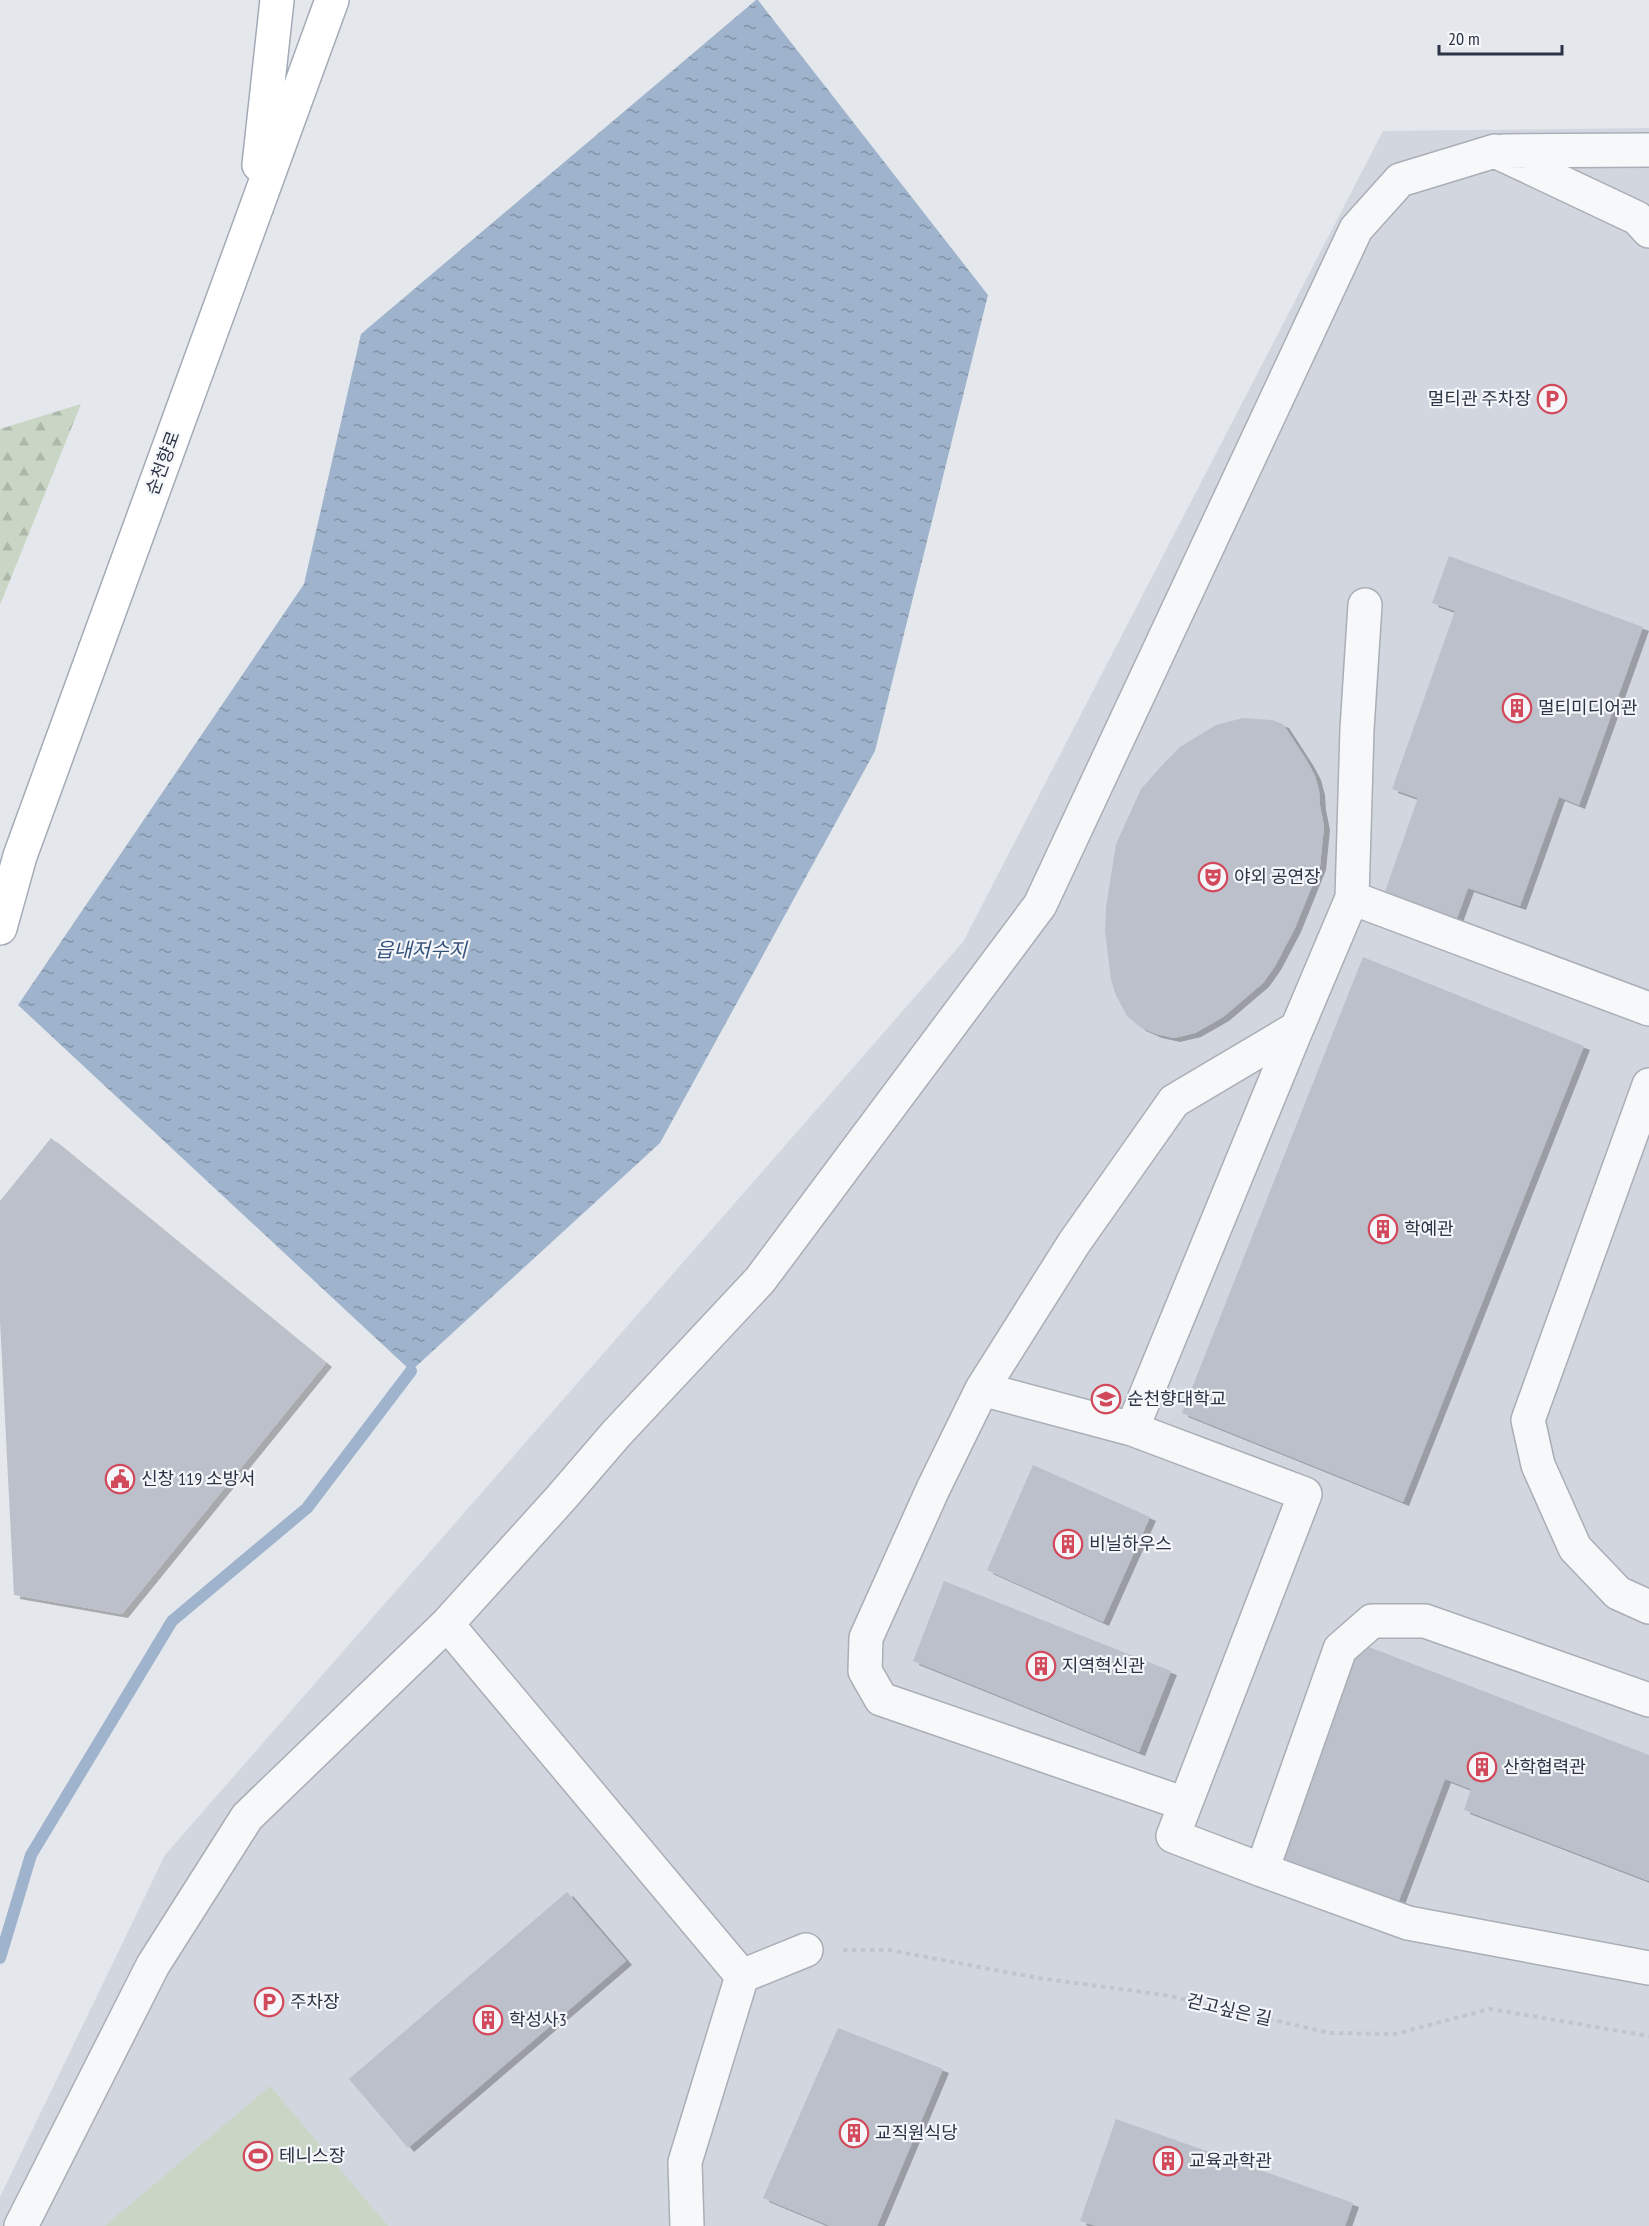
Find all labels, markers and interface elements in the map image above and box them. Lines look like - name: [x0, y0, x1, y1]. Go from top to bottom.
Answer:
- scale bar: [1439, 18, 1562, 56]
- text: 20 m: [1448, 27, 1480, 50]
- parking icon: 멀티관 주차장: [1536, 383, 1568, 415]
- place label: 멀티관 주차장: [1428, 387, 1531, 410]
- street label: 순천향로: [140, 428, 185, 498]
- building icon: 멀티미디어관: [1501, 692, 1533, 724]
- place label: 멀티미디어관: [1538, 696, 1638, 719]
- theatre icon: 야외 공연장: [1197, 861, 1229, 893]
- place label: 야외 공연장: [1234, 865, 1321, 888]
- water label: 읍내저수지: [375, 937, 469, 963]
- building icon: 학예관: [1367, 1213, 1399, 1245]
- place label: 학예관: [1404, 1217, 1454, 1240]
- school or university icon: 순천향대학교: [1090, 1383, 1122, 1415]
- place label: 순천향대학교: [1127, 1387, 1226, 1410]
- public building icon: 신창 119 소방서: [104, 1463, 136, 1495]
- place label: 신창 119 소방서: [141, 1467, 256, 1490]
- building icon: 비닐하우스: [1052, 1528, 1084, 1560]
- place label: 비닐하우스: [1089, 1532, 1172, 1555]
- building icon: 지역혁신관: [1025, 1650, 1057, 1682]
- place label: 지역혁신관: [1062, 1654, 1145, 1677]
- building icon: 산학협력관: [1466, 1751, 1498, 1783]
- place label: 산학협력관: [1503, 1755, 1586, 1778]
- parking icon: 주차장: [253, 1986, 285, 2018]
- street label: 걷고싶은 길: [1184, 1989, 1274, 2030]
- place label: 주차장: [290, 1990, 340, 2013]
- building icon: 학성사3: [472, 2004, 504, 2036]
- place label: 학성사3: [509, 2008, 567, 2031]
- building icon: 교직원식당: [838, 2117, 870, 2149]
- place label: 교직원식당: [875, 2121, 958, 2144]
- sports icon: 테니스장: [242, 2140, 274, 2172]
- place label: 테니스장: [279, 2144, 345, 2167]
- building icon: 교육과학관: [1152, 2145, 1184, 2177]
- place label: 교육과학관: [1189, 2149, 1272, 2172]

